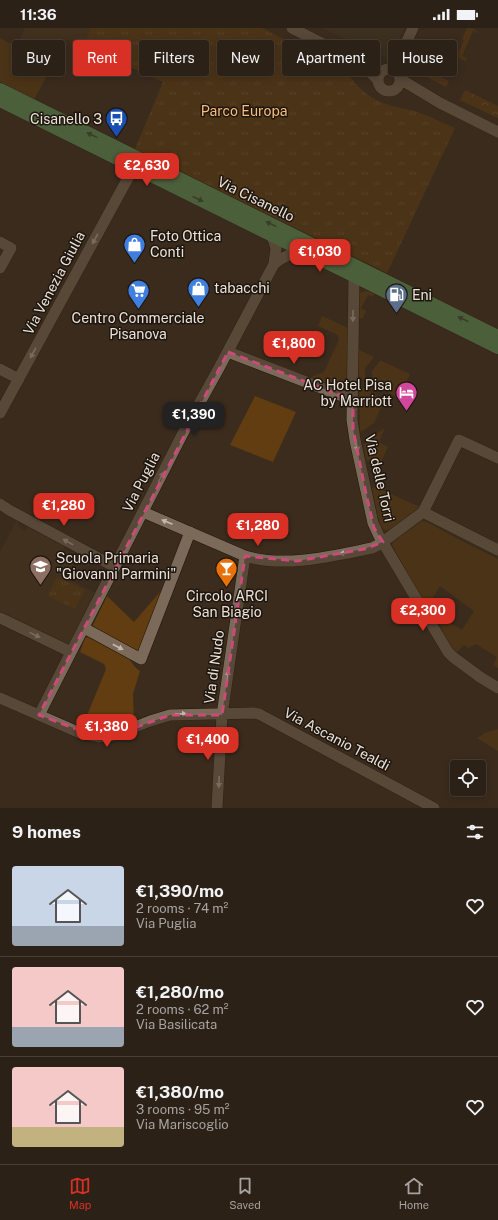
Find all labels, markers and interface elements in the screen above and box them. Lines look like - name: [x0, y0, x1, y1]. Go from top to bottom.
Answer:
- text: 11:36: [20, 6, 57, 23]
- chip: Buy: [12, 40, 65, 76]
- chip: Rent: [73, 40, 131, 76]
- chip: Filters: [139, 40, 209, 76]
- chip: New: [217, 40, 274, 76]
- chip: Apartment: [282, 40, 380, 76]
- chip: House: [388, 40, 457, 76]
- park label: Parco Europa: [201, 103, 287, 119]
- bus stop icon: Cisanello 3: [104, 106, 130, 139]
- place label: Cisanello 3: [30, 111, 102, 127]
- one-way arrow: [86, 132, 98, 138]
- pin: €2,630: [114, 153, 180, 187]
- text: €2,630: [124, 158, 170, 173]
- street label: Via Cisanello: [215, 173, 297, 225]
- one-way arrow: [192, 196, 204, 202]
- one-way arrow: [266, 221, 277, 227]
- place label: Foto Ottica Conti: [150, 228, 221, 260]
- street label: Via Venezia Giulia: [20, 229, 88, 337]
- shop icon: Foto Ottica Conti: [122, 231, 148, 264]
- one-way arrow: [91, 233, 98, 245]
- pin: €1,030: [287, 239, 353, 273]
- text: €1,030: [299, 244, 341, 259]
- shop icon: tabacchi: [185, 275, 211, 308]
- supermarket icon: Centro Commerciale Pisanova: [125, 277, 151, 310]
- place label: tabacchi: [214, 280, 270, 296]
- fuel station icon: Eni: [384, 282, 410, 315]
- place label: Eni: [412, 287, 432, 303]
- place label: Centro Commerciale Pisanova: [72, 310, 205, 342]
- one-way arrow: [350, 310, 356, 323]
- one-way arrow: [457, 316, 469, 322]
- pin: €1,800: [261, 331, 327, 365]
- text: €1,800: [272, 336, 316, 351]
- one-way arrow: [29, 347, 36, 359]
- place label: AC Hotel Pisa by Marriott: [303, 377, 392, 409]
- hotel icon: AC Hotel Pisa by Marriott: [394, 380, 420, 413]
- pin: €1,390: [161, 402, 227, 436]
- text: €1,390: [172, 407, 216, 422]
- street label: Via delle Torri: [362, 433, 398, 523]
- one-way arrow: [354, 439, 360, 452]
- street label: Via Puglia: [119, 449, 163, 515]
- one-way arrow: [157, 471, 164, 483]
- pin: €1,280: [31, 493, 97, 527]
- text: €1,280: [42, 498, 86, 513]
- pin: €1,280: [225, 513, 291, 547]
- text: €1,280: [236, 518, 280, 533]
- one-way arrow: [161, 519, 173, 525]
- one-way arrow: [62, 539, 74, 545]
- place label: Scuola Primaria "Giovanni Parmini": [56, 550, 176, 582]
- one-way arrow: [339, 550, 351, 556]
- school or university icon: Scuola Primaria "Giovanni Parmini": [27, 553, 53, 586]
- bar icon: Circolo ARCI San Biagio: [214, 555, 240, 588]
- place label: Circolo ARCI San Biagio: [186, 588, 268, 620]
- pin: €2,300: [390, 598, 456, 632]
- text: €2,300: [400, 603, 446, 618]
- street label: Via di Nudo: [201, 629, 227, 705]
- one-way arrow: [29, 632, 41, 638]
- one-way arrow: [112, 644, 124, 650]
- one-way arrow: [225, 670, 231, 682]
- street label: Via Ascanio Tealdi: [281, 704, 393, 774]
- one-way arrow: [175, 711, 187, 718]
- pin: €1,380: [74, 714, 140, 748]
- text: €1,380: [85, 719, 129, 734]
- pin: €1,400: [175, 727, 241, 761]
- text: €1,400: [187, 732, 229, 747]
- map controls: [450, 760, 486, 796]
- button: locate: [450, 760, 486, 796]
- one-way arrow: [216, 776, 222, 789]
- icon: filters: [464, 821, 486, 843]
- text: 9 homes: [12, 822, 81, 842]
- text: €1,390/mo: [136, 881, 224, 901]
- icon: home: [44, 882, 92, 930]
- icon: heart: [464, 895, 486, 917]
- text: 2 rooms · 74 m²: [136, 901, 228, 916]
- text: Via Puglia: [136, 916, 196, 931]
- text: €1,280/mo: [136, 982, 224, 1002]
- icon: home: [44, 983, 92, 1031]
- icon: heart: [464, 996, 486, 1018]
- text: 2 rooms · 62 m²: [136, 1002, 229, 1017]
- text: Via Basilicata: [136, 1017, 217, 1032]
- text: €1,380/mo: [136, 1082, 224, 1102]
- icon: home: [44, 1083, 92, 1131]
- icon: heart: [464, 1096, 486, 1118]
- text: 3 rooms · 95 m²: [136, 1102, 230, 1117]
- text: Via Mariscoglio: [136, 1117, 229, 1132]
- tab: Map: [69, 1175, 91, 1211]
- tab: Saved: [229, 1175, 261, 1211]
- tab: Home: [399, 1175, 429, 1211]

